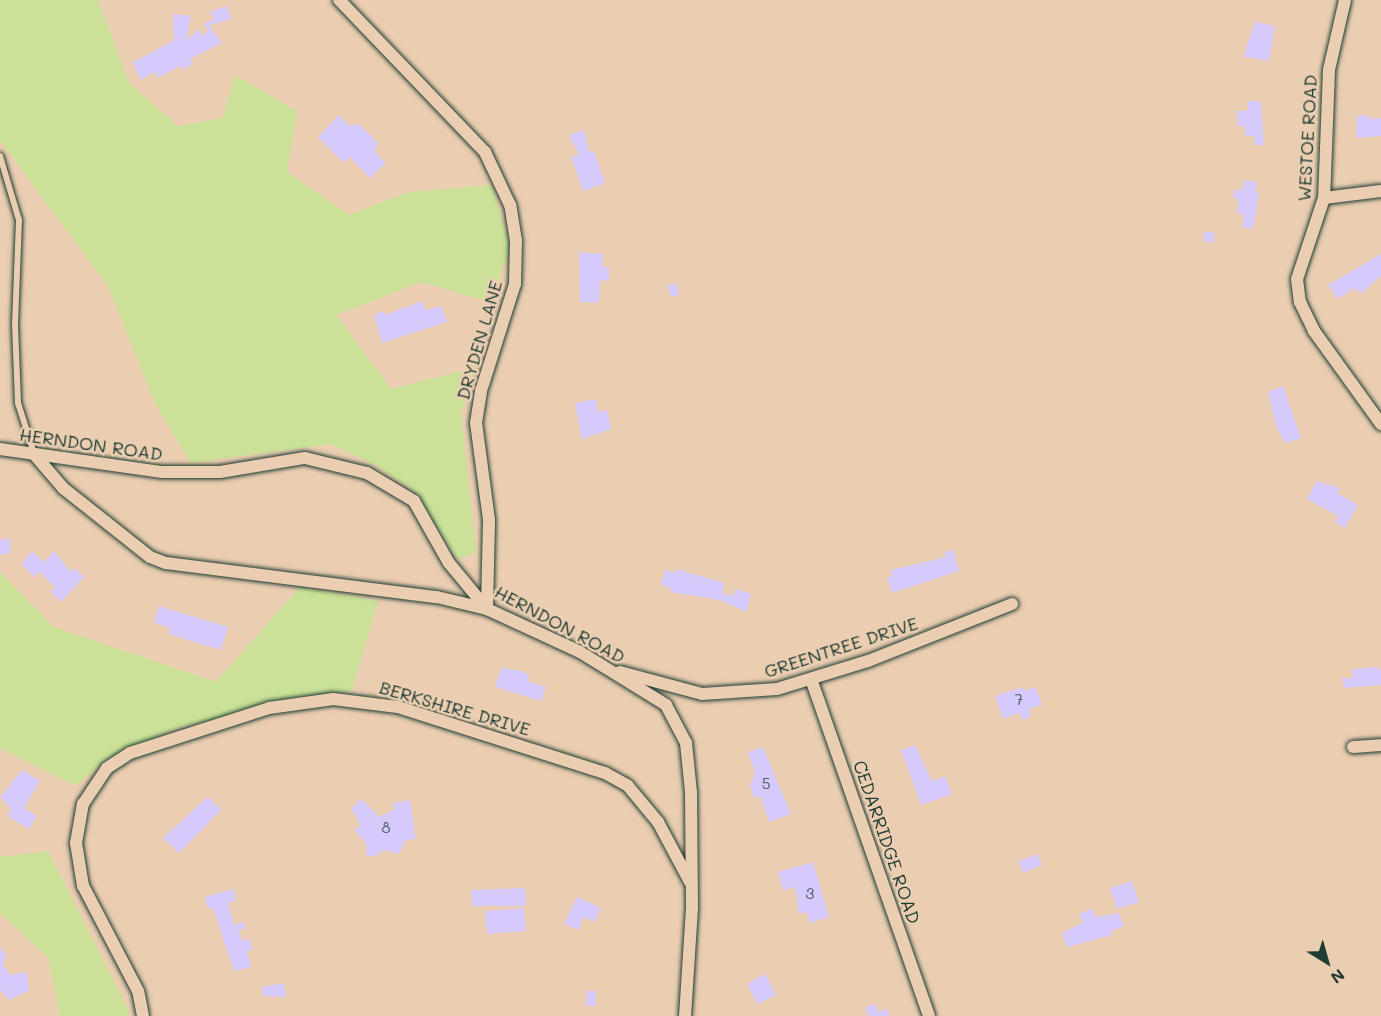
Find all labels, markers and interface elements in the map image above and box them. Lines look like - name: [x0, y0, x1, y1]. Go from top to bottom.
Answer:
- street label: WESTOE ROAD: [1293, 74, 1321, 202]
- street label: DRYDEN LANE: [452, 278, 506, 402]
- street label: HERNDON ROAD: [18, 423, 164, 465]
- street label: HERNDON ROAD: [491, 581, 629, 667]
- street label: GREENTREE DRIVE: [761, 612, 921, 682]
- street label: BERKSHIRE DRIVE: [377, 676, 533, 740]
- house number: 7: [1015, 691, 1023, 709]
- street label: CEDARRIDGE ROAD: [849, 757, 925, 927]
- house number: 5: [762, 775, 770, 793]
- house number: 8: [381, 819, 391, 837]
- house number: 3: [806, 885, 814, 903]
- north arrow: [1297, 932, 1357, 992]
- text: N: [1327, 965, 1349, 989]

